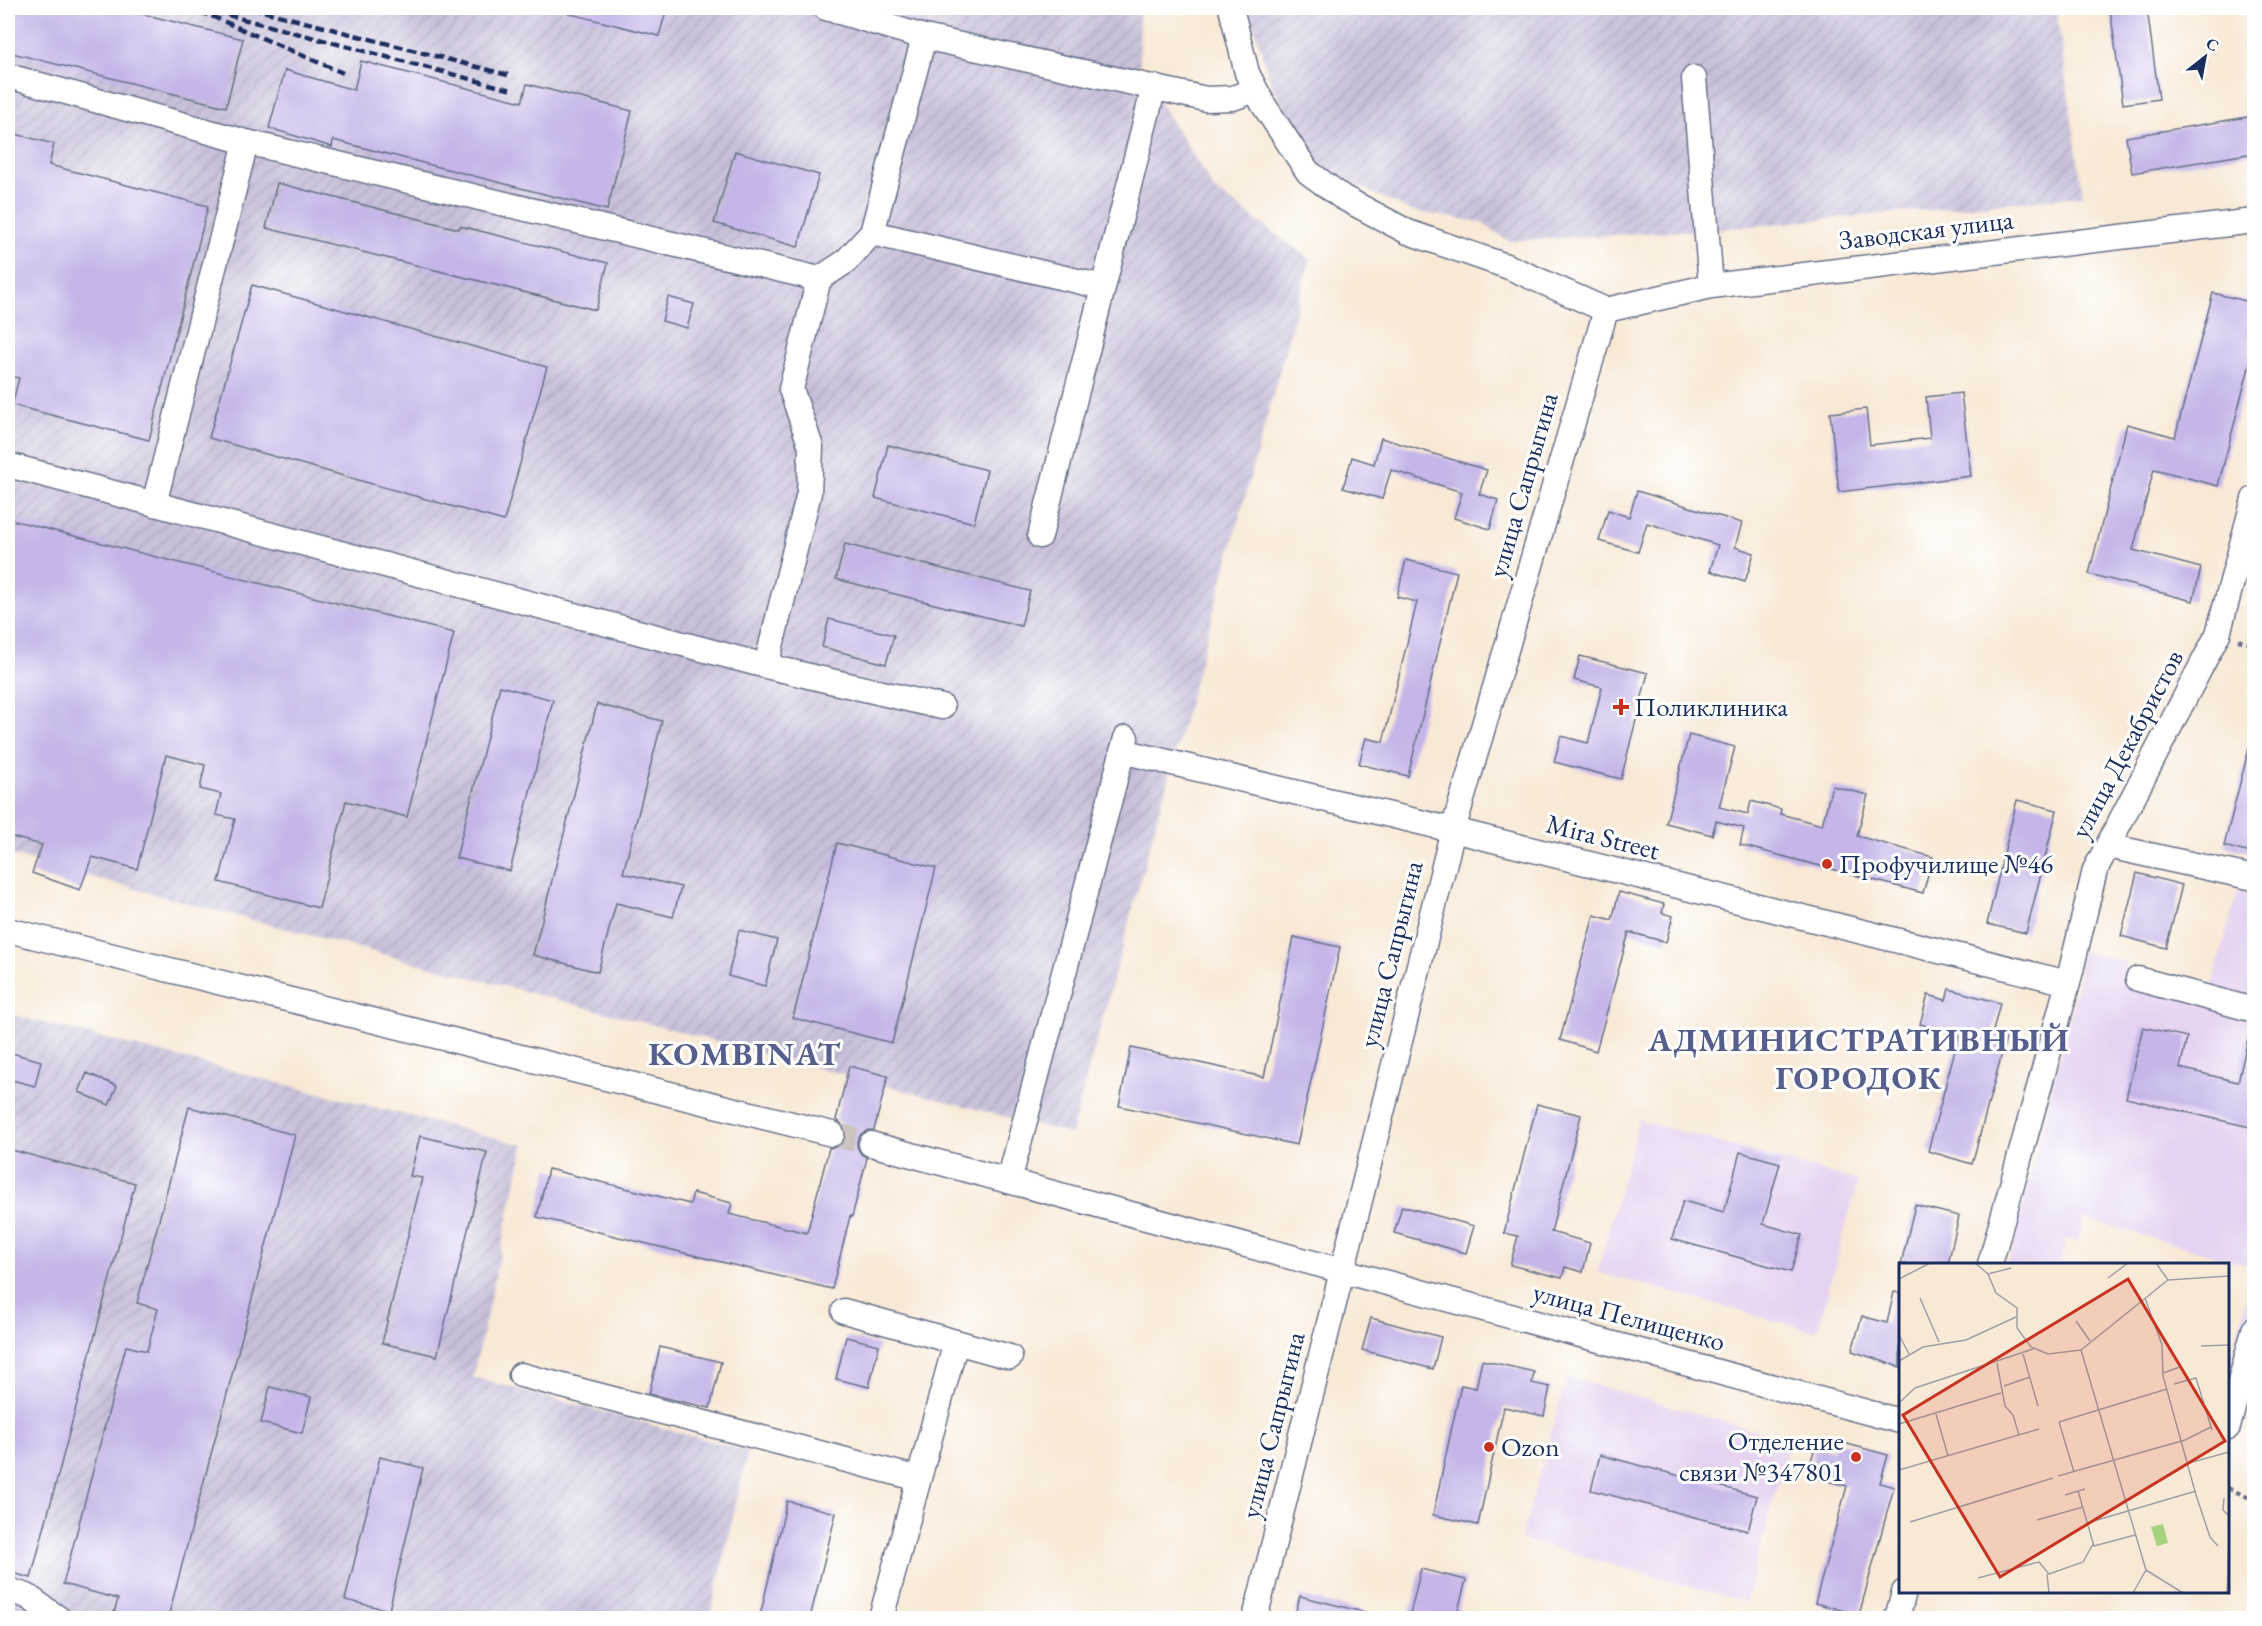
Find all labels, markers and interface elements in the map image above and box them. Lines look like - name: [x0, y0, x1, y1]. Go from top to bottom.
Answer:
- north arrow: [2175, 27, 2235, 87]
- text: С: [2202, 33, 2223, 56]
- street label: Заводская улица: [1837, 201, 2015, 258]
- street label: улица Сапрыгина: [1479, 388, 1566, 582]
- street label: улица Декабристов: [2062, 643, 2191, 844]
- place label: Поликлиника: [1634, 689, 1788, 724]
- marker: Поликлиника: [1612, 698, 1630, 716]
- street label: Mira Street: [1543, 806, 1664, 868]
- place label: Профучилище №46: [1839, 846, 2053, 881]
- street label: улица Сапрыгина: [1350, 857, 1431, 1051]
- marker: Профучилище №46: [1820, 857, 1834, 871]
- district label: АДМИНИСТРАТИВНЫЙ ГОРОДОК: [1647, 1018, 2070, 1099]
- district label: KOMBINAT: [648, 1032, 842, 1075]
- inset map: [1899, 1263, 2229, 1593]
- street label: улица Пелищенко: [1529, 1274, 1729, 1359]
- street label: улица Сапрыгина: [1232, 1328, 1313, 1522]
- place label: Отделение связи №347801: [1679, 1423, 1844, 1489]
- place label: Ozon: [1501, 1429, 1559, 1464]
- marker: Ozon: [1482, 1440, 1496, 1454]
- marker: Отделение связи №347801: [1849, 1450, 1863, 1464]

